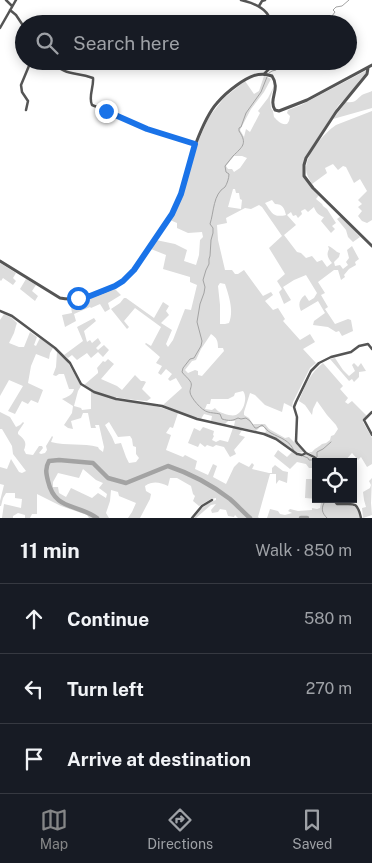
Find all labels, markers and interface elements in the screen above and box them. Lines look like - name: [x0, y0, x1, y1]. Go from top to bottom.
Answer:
- search box: [15, 15, 357, 70]
- icon: search: [33, 29, 61, 57]
- text: Search here: [73, 32, 180, 54]
- route end: [95, 100, 118, 123]
- route start: [67, 287, 90, 310]
- map controls: [312, 458, 357, 503]
- button: locate: [312, 458, 357, 503]
- text: 11 min: [20, 538, 80, 563]
- text: Walk · 850 m: [255, 541, 352, 560]
- icon: ahead: [20, 605, 48, 633]
- text: Continue: [67, 608, 149, 630]
- text: 580 m: [304, 609, 352, 628]
- icon: left: [20, 675, 48, 703]
- text: Turn left: [67, 678, 144, 700]
- text: 270 m: [306, 679, 352, 698]
- icon: arrive: [20, 745, 48, 773]
- text: Arrive at destination: [67, 748, 251, 770]
- tab: Map: [40, 806, 68, 852]
- tab: Directions: [147, 806, 213, 852]
- tab: Saved: [292, 806, 332, 852]

